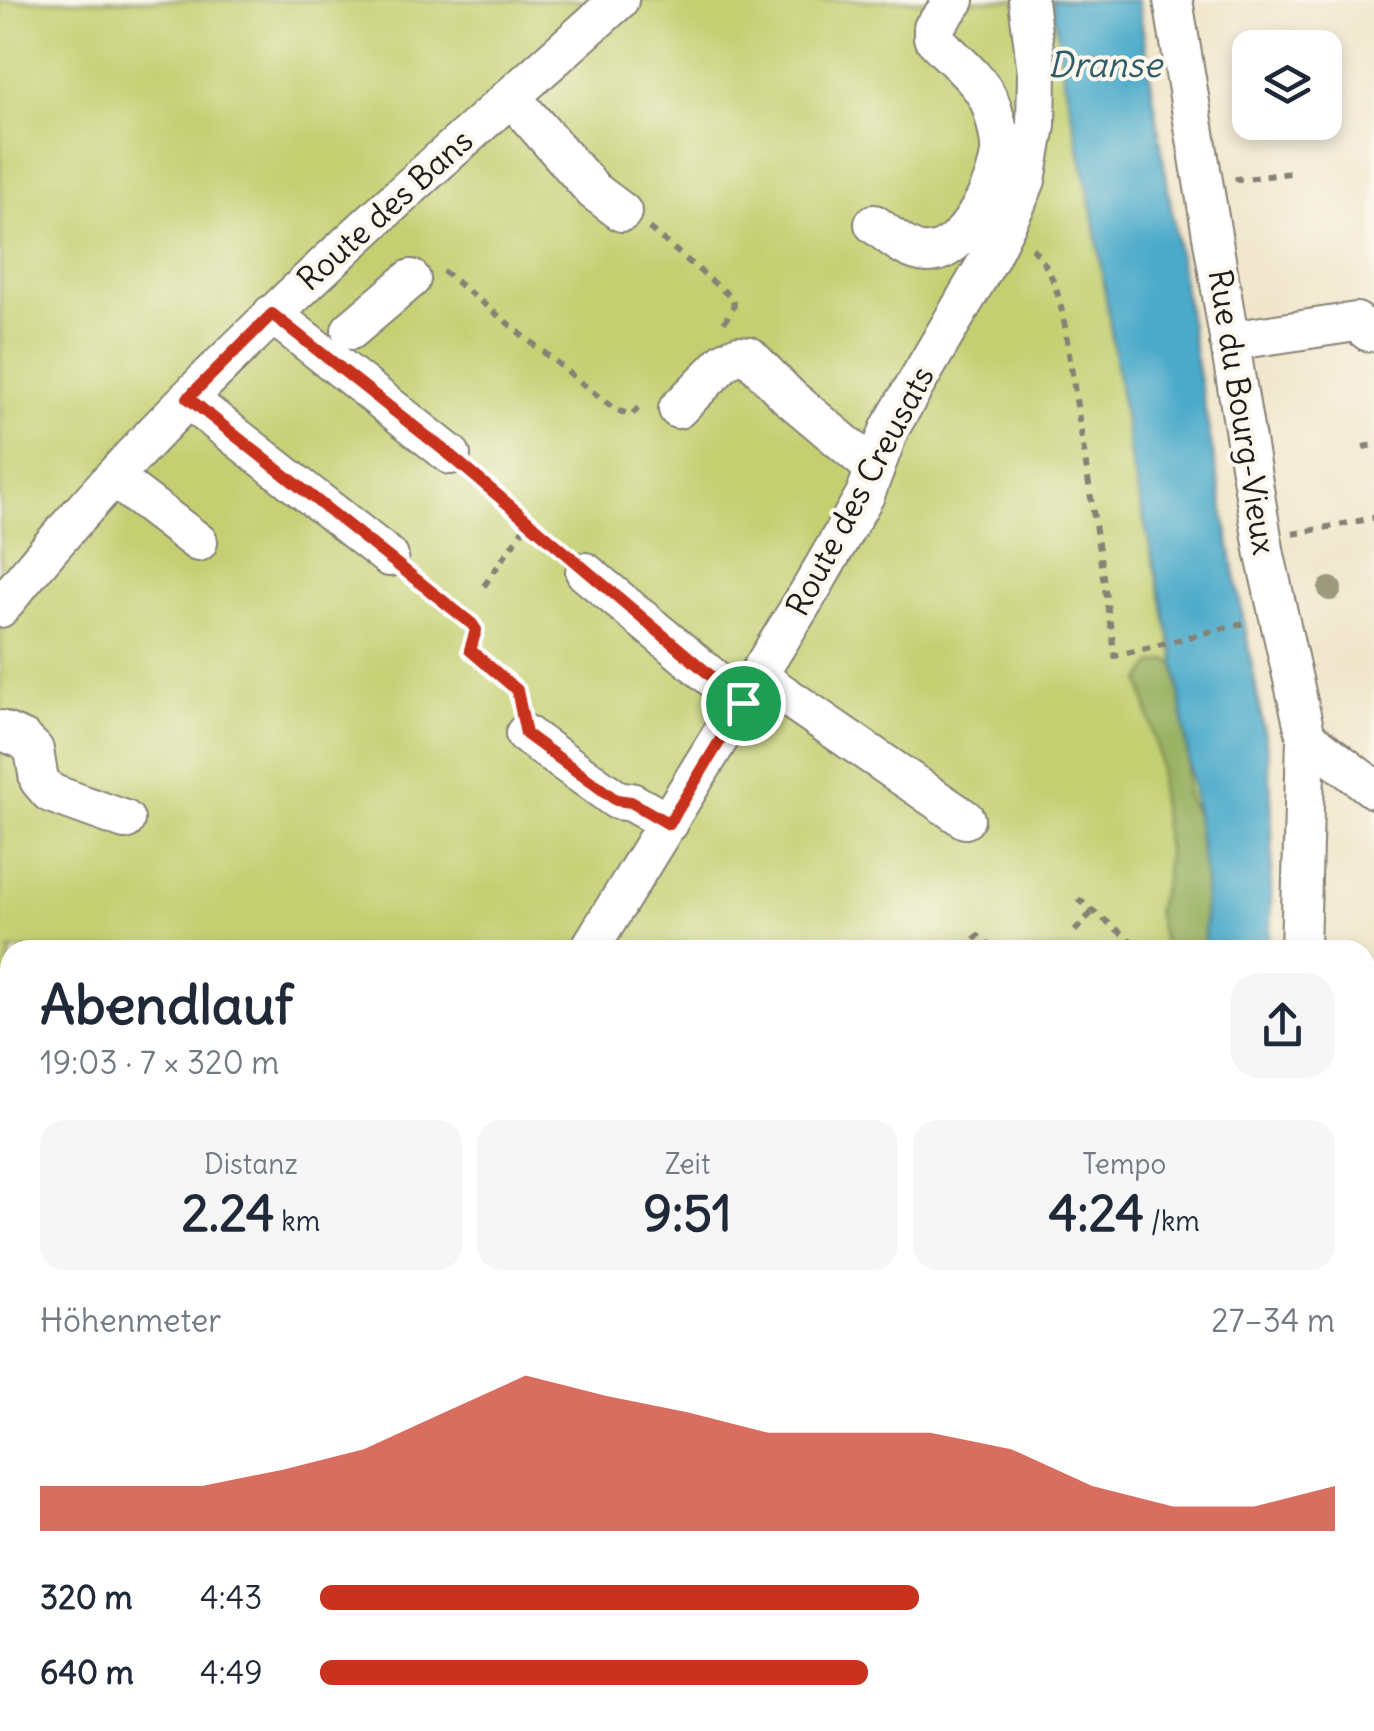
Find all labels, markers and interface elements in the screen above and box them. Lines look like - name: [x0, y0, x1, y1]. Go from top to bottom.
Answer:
- map controls: [1232, 30, 1342, 140]
- button: layers: [1232, 30, 1342, 140]
- water label: Dranse: [1048, 42, 1164, 86]
- street label: Route des Bans: [288, 120, 481, 299]
- street label: Rue du Bourg-Vieux: [1200, 266, 1285, 558]
- street label: Route des Creusats: [776, 359, 943, 623]
- pin: [701, 661, 786, 746]
- icon: arrive: [716, 676, 771, 731]
- text: Abendlauf: [40, 970, 293, 1039]
- button: share: [1230, 973, 1335, 1078]
- text: 19:03 · 7 × 320 m: [40, 1042, 279, 1083]
- text: Distanz: [204, 1146, 298, 1182]
- text: Zeit: [665, 1146, 710, 1182]
- text: Tempo: [1082, 1146, 1166, 1182]
- text: 2.24: [181, 1182, 275, 1245]
- text: 9:51: [643, 1182, 732, 1245]
- text: 4:24: [1048, 1182, 1144, 1245]
- text: km: [275, 1203, 320, 1239]
- text: /km: [1144, 1203, 1200, 1239]
- text: Höhenmeter: [40, 1300, 221, 1341]
- text: 27–34 m: [1211, 1300, 1335, 1341]
- text: 320 m: [40, 1577, 132, 1618]
- text: 4:43: [200, 1577, 262, 1618]
- text: 640 m: [40, 1652, 134, 1693]
- text: 4:49: [200, 1652, 263, 1693]

